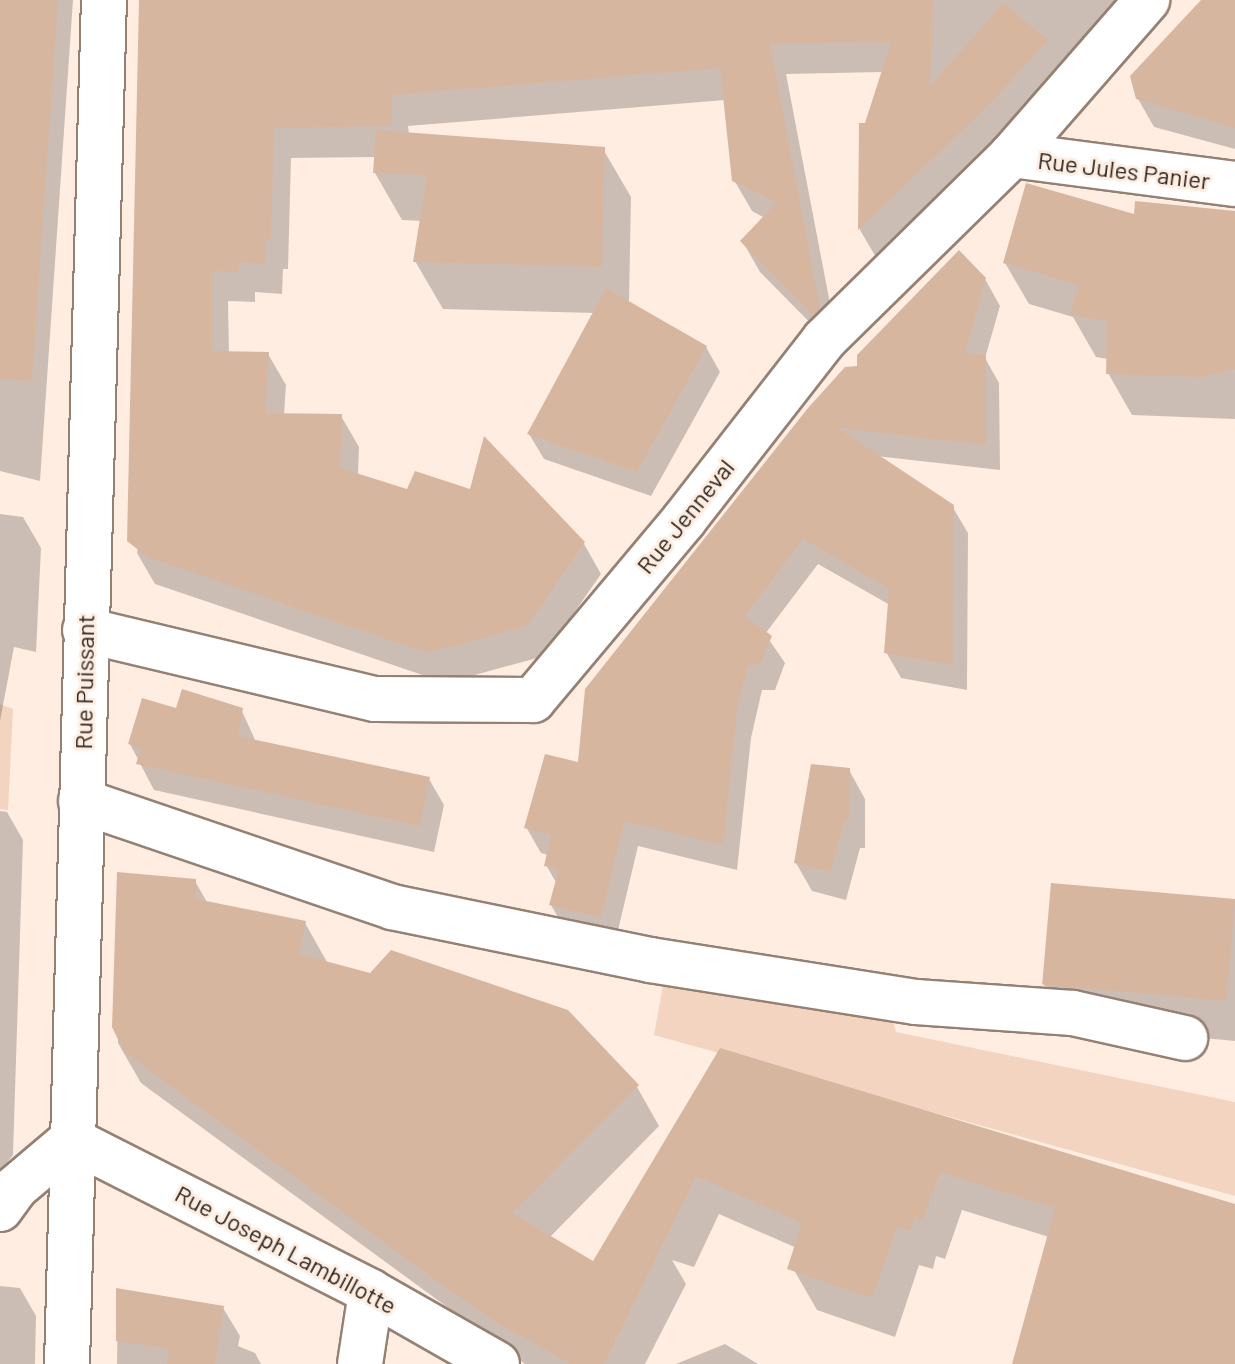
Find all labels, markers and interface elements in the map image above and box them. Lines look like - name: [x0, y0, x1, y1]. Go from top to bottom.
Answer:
- street label: Rue Jules Panier: [1036, 145, 1212, 195]
- street label: Rue Jenneval: [630, 453, 740, 579]
- street label: Rue Puissant: [68, 614, 100, 750]
- street label: Rue Joseph Lambillotte: [171, 1178, 401, 1320]

